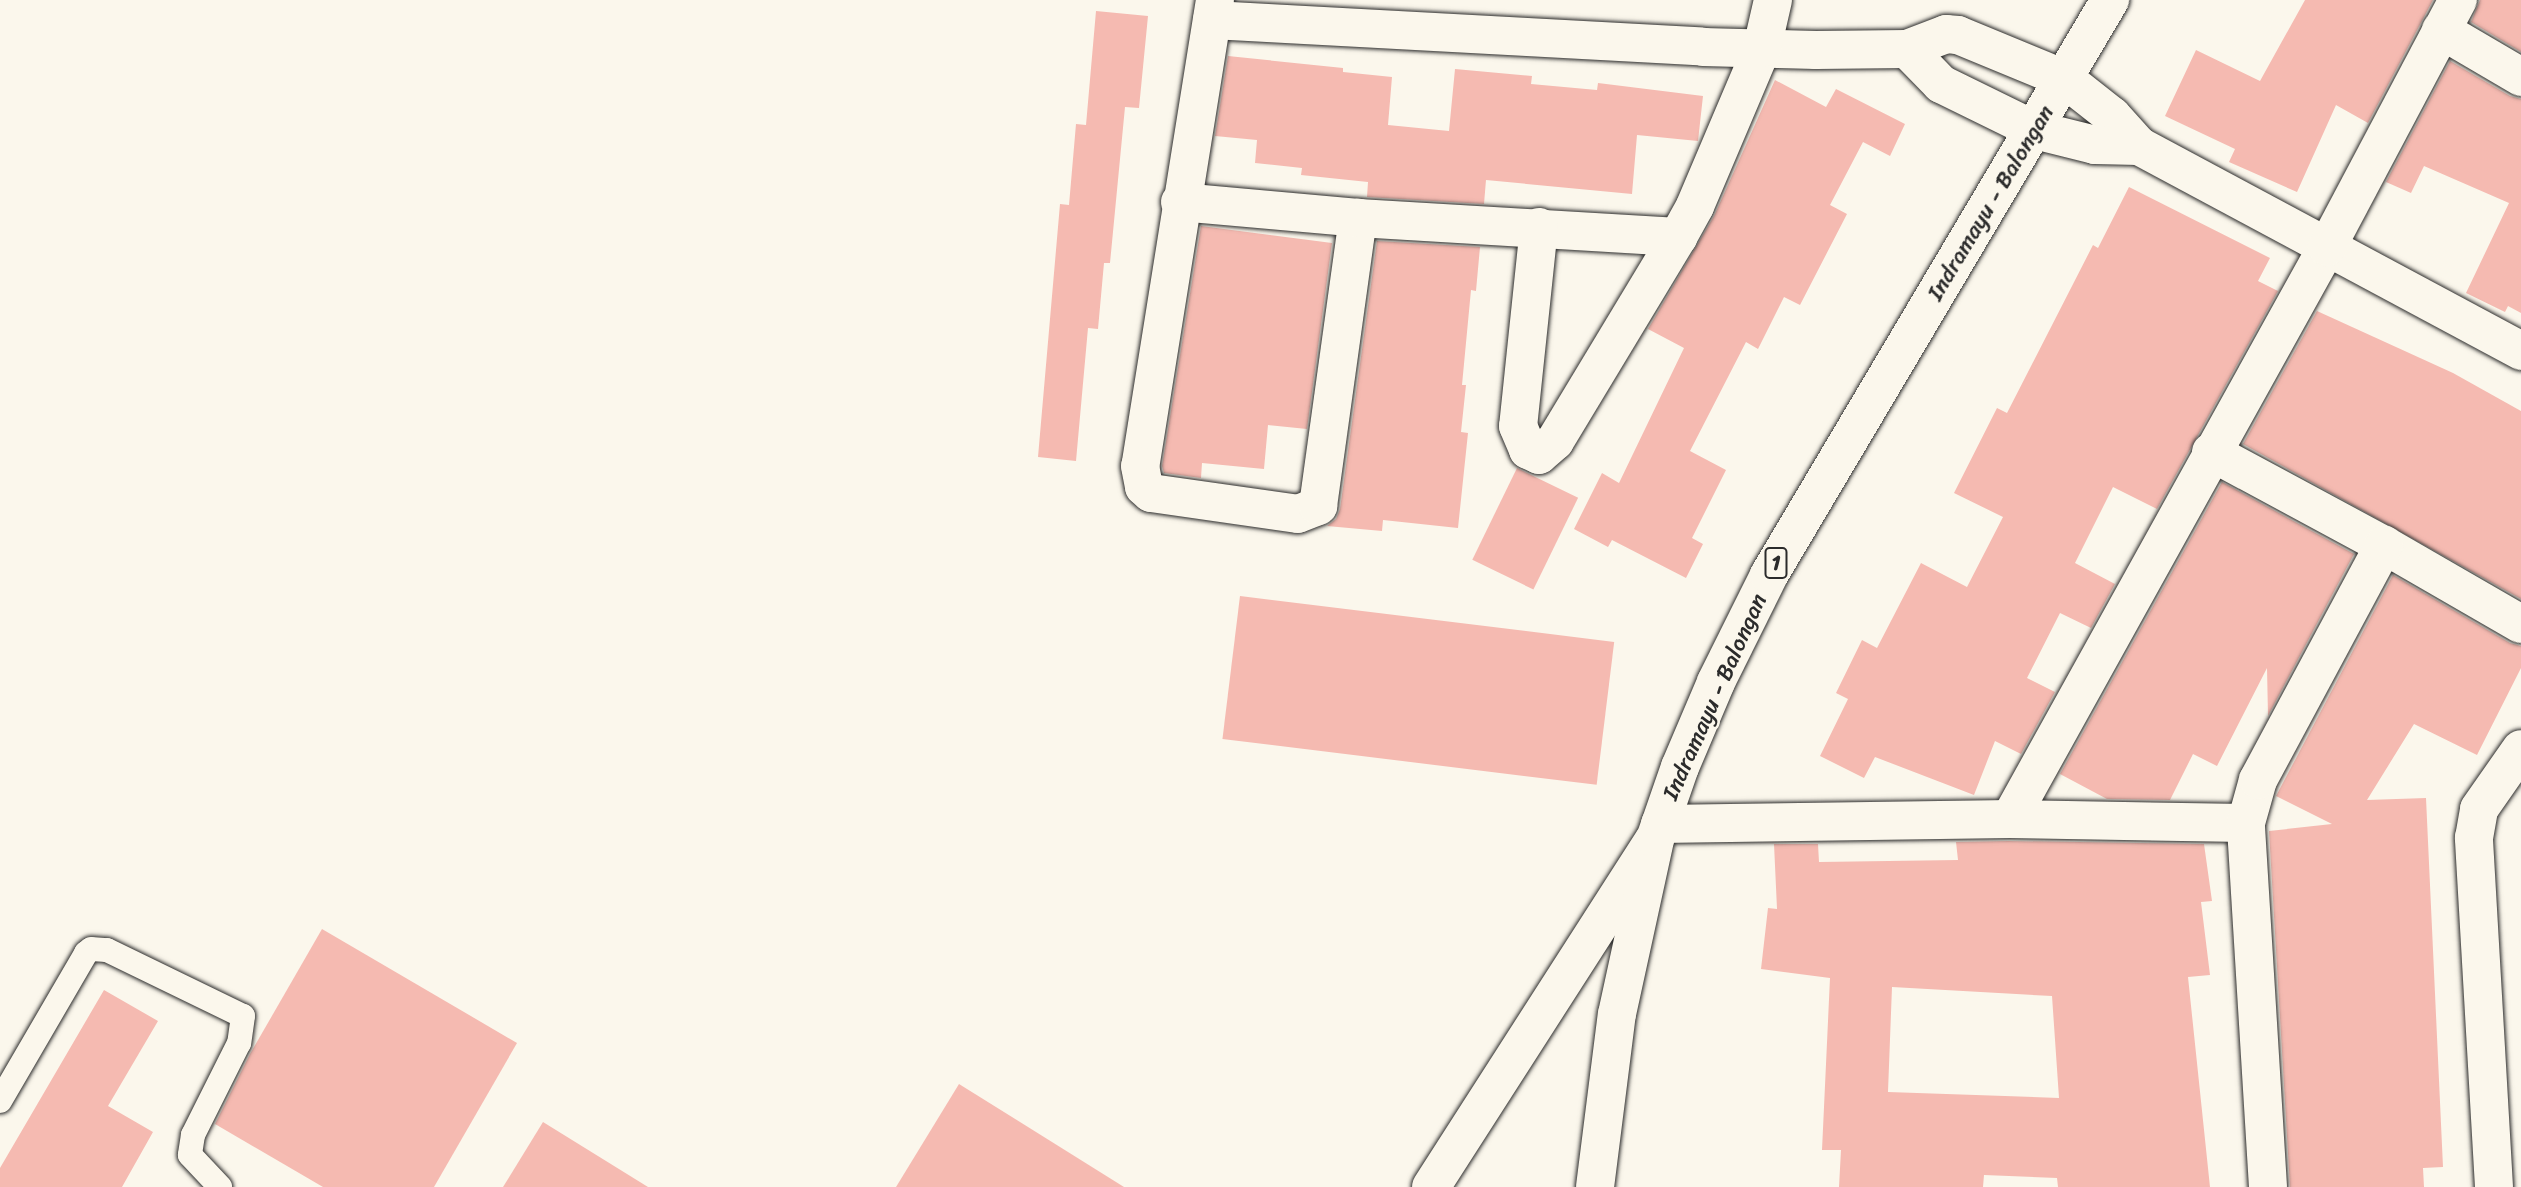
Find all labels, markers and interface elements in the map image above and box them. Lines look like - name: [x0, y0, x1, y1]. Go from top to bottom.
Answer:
- street label: Indramayu - Balongan: [1922, 100, 2060, 306]
- road number: 1: [1764, 546, 1788, 580]
- street label: Indramayu - Balongan: [1657, 590, 1773, 804]

